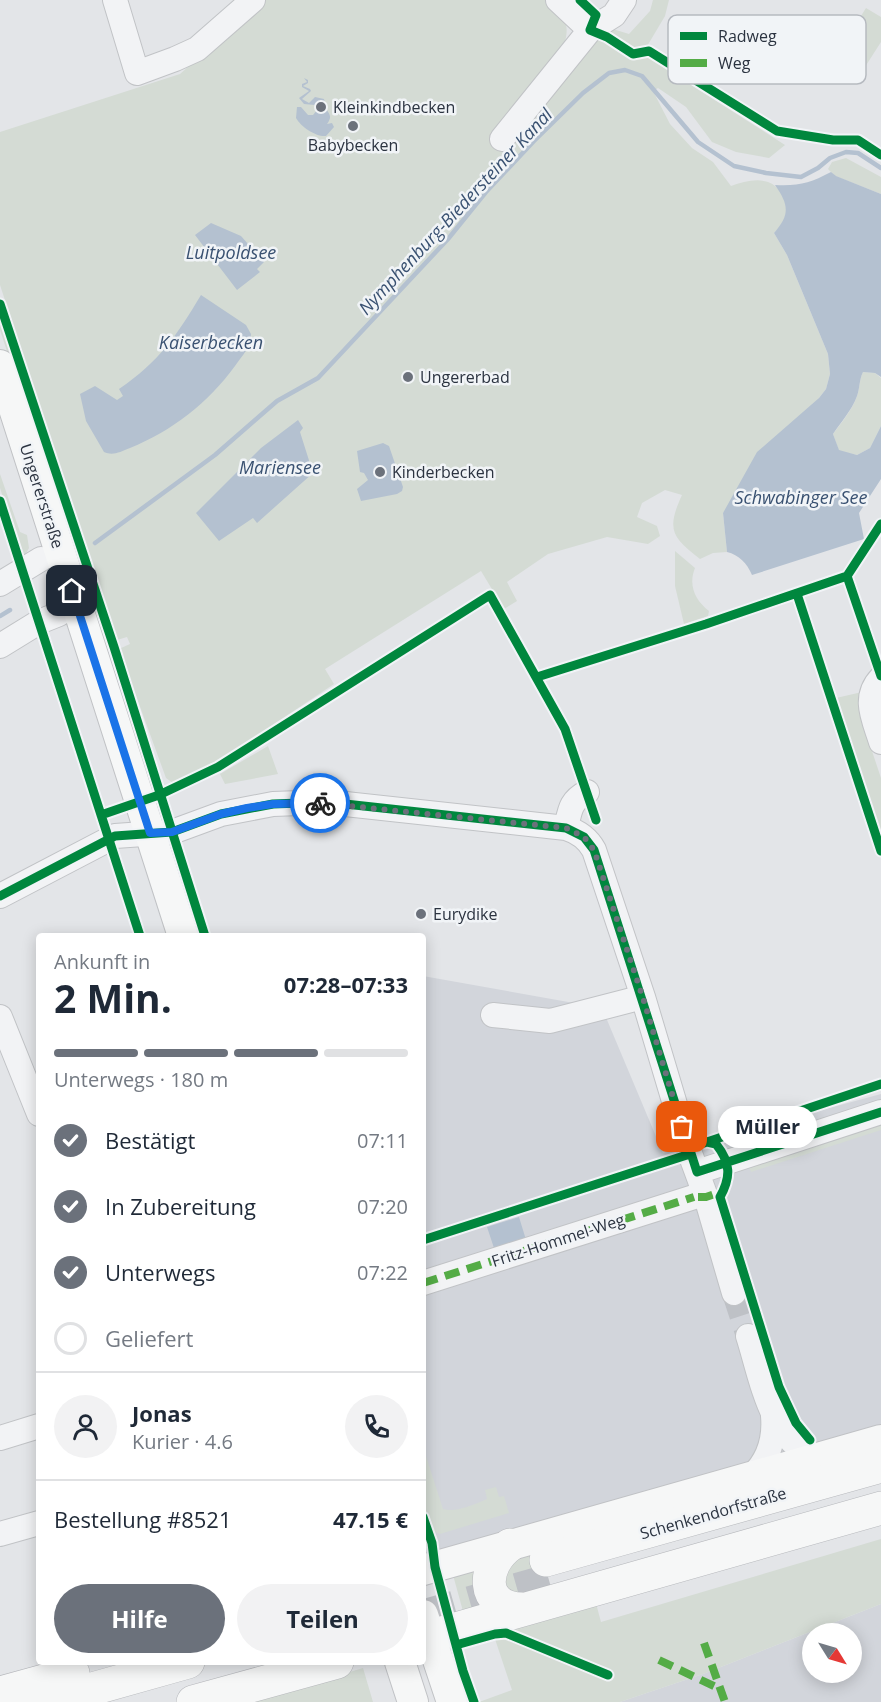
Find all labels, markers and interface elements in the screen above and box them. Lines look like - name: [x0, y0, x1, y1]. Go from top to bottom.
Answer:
- legend: [668, 15, 866, 84]
- text: Radweg: [718, 25, 777, 47]
- text: Weg: [718, 52, 751, 74]
- place label: Kleinkindbecken: [333, 96, 455, 118]
- marker: Kleinkindbecken: [314, 100, 328, 114]
- water label: Nymphenburg-Biedersteiner Kanal: [353, 102, 558, 319]
- marker: Babybecken: [346, 119, 360, 133]
- place label: Babybecken: [308, 134, 398, 156]
- water label: Luitpoldsee: [186, 240, 276, 264]
- water label: Kaiserbecken: [159, 330, 263, 354]
- place label: Ungererbad: [420, 366, 510, 388]
- marker: Ungererbad: [401, 370, 415, 384]
- street label: Ungererstraße: [15, 441, 69, 551]
- water label: Mariensee: [239, 455, 321, 479]
- place label: Kinderbecken: [392, 461, 495, 483]
- marker: Kinderbecken: [373, 465, 387, 479]
- water label: Schwabinger See: [734, 485, 868, 509]
- pin: [46, 565, 97, 616]
- icon: home: [55, 574, 88, 607]
- courier: [290, 773, 350, 833]
- icon: bike: [304, 787, 337, 820]
- place label: Eurydike: [433, 903, 497, 925]
- marker: Eurydike: [414, 907, 428, 921]
- text: Ankunft in: [54, 948, 150, 975]
- text: 07:28–07:33: [284, 969, 408, 999]
- text: 2 Min.: [54, 971, 172, 1024]
- text: Unterwegs · 180 m: [54, 1066, 228, 1093]
- pin: [656, 1101, 707, 1152]
- callout: Müller: [718, 1106, 817, 1148]
- icon: bag: [665, 1110, 698, 1143]
- text: Müller: [735, 1113, 800, 1140]
- icon: check: [54, 1124, 87, 1157]
- text: Bestätigt: [105, 1125, 195, 1155]
- text: 07:11: [357, 1127, 408, 1154]
- icon: check: [54, 1190, 87, 1223]
- text: In Zubereitung: [105, 1191, 256, 1221]
- text: 07:20: [357, 1193, 408, 1220]
- street label: Fritz-Hommel-Weg: [489, 1208, 628, 1272]
- icon: check: [54, 1256, 87, 1289]
- text: Unterwegs: [105, 1257, 216, 1287]
- text: 07:22: [357, 1259, 408, 1286]
- text: Geliefert: [105, 1323, 193, 1353]
- button: person: [54, 1395, 117, 1458]
- button: phone: [345, 1395, 408, 1458]
- text: Jonas: [132, 1398, 192, 1428]
- text: Kurier · 4.6: [132, 1428, 233, 1455]
- street label: Schenkendorfstraße: [637, 1482, 789, 1544]
- text: Bestellung #8521: [54, 1504, 232, 1534]
- text: 47.15 €: [333, 1504, 408, 1534]
- button: Hilfe: [54, 1584, 225, 1653]
- button: Teilen: [237, 1584, 408, 1653]
- north arrow: [802, 1623, 862, 1683]
- map controls: [802, 1623, 862, 1683]

